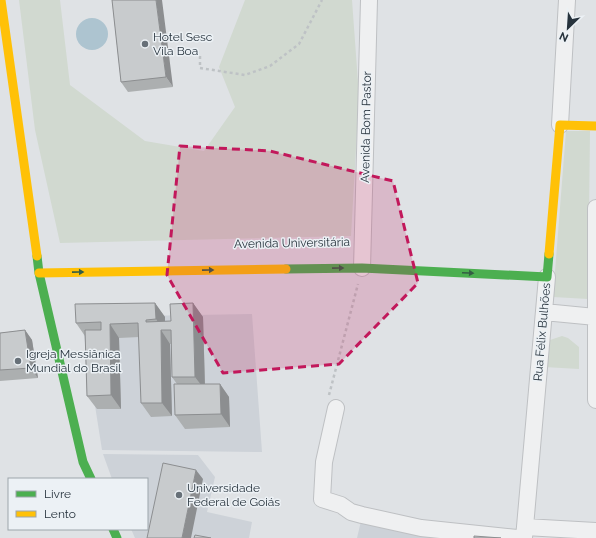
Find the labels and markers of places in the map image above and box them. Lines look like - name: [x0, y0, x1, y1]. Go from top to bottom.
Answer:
- place label: Hotel Sesc Vila Boa: [153, 30, 213, 58]
- marker: Hotel Sesc Vila Boa: [140, 39, 150, 49]
- place label: Igreja Messiânica Mundial do Brasil: [26, 347, 122, 375]
- marker: Igreja Messiânica Mundial do Brasil: [13, 356, 23, 366]
- place label: Universidade Federal de Goiás: [187, 481, 280, 509]
- marker: Universidade Federal de Goiás: [174, 490, 184, 500]

